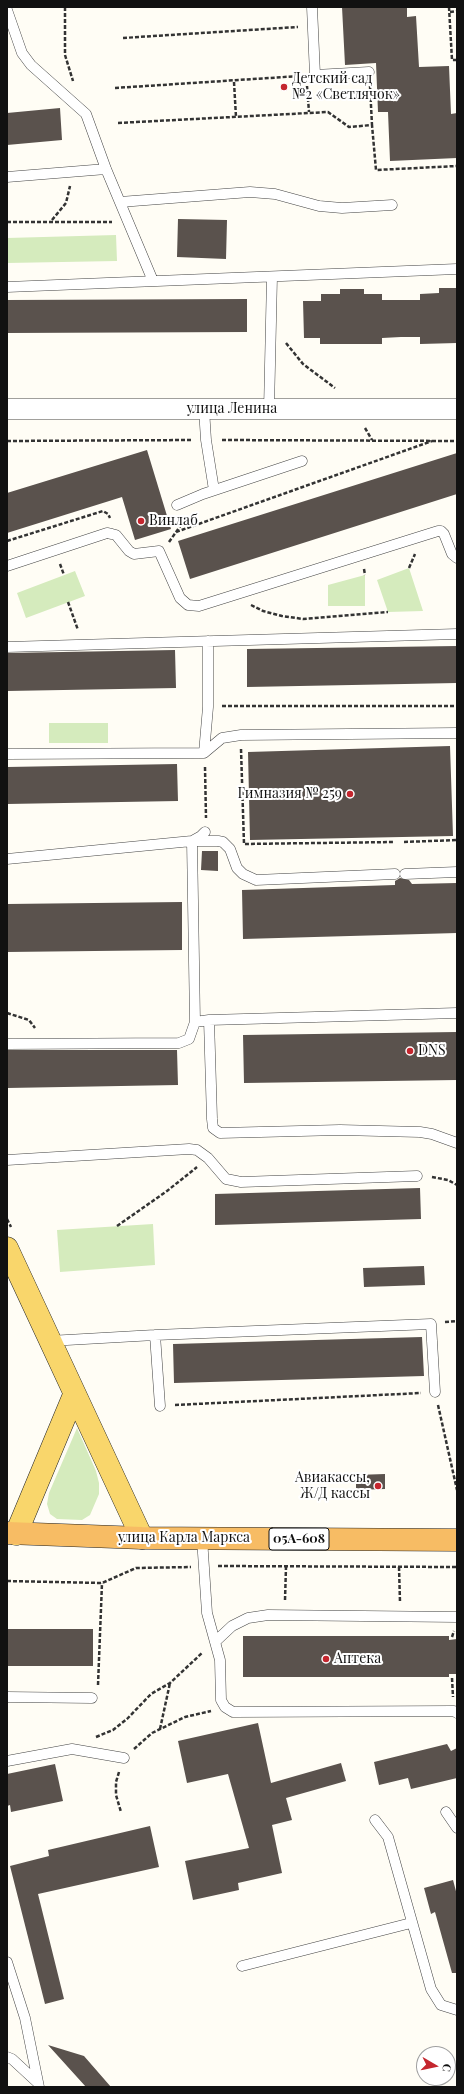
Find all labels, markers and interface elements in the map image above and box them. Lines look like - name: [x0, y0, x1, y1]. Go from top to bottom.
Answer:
- place label: Детский сад №2 «Светлячок»: [292, 71, 400, 104]
- marker: Детский сад №2 «Светлячок»: [279, 82, 289, 92]
- street label: улица Ленина: [187, 401, 277, 417]
- place label: Винлаб: [149, 513, 198, 529]
- marker: Винлаб: [136, 516, 146, 526]
- place label: Гимназия № 259: [237, 786, 342, 802]
- marker: Гимназия № 259: [345, 789, 355, 799]
- place label: DNS: [418, 1043, 445, 1059]
- marker: DNS: [405, 1046, 415, 1056]
- place label: Авиакассы, Ж/Д кассы: [295, 1470, 370, 1502]
- marker: Авиакассы, Ж/Д кассы: [373, 1481, 383, 1491]
- road number: 05А-608: [269, 1528, 329, 1550]
- street label: улица Карла Маркса: [118, 1530, 250, 1546]
- place label: Аптека: [334, 1651, 381, 1667]
- marker: Аптека: [321, 1654, 331, 1664]
- north arrow: [416, 2046, 456, 2086]
- text: С: [439, 2063, 455, 2073]

